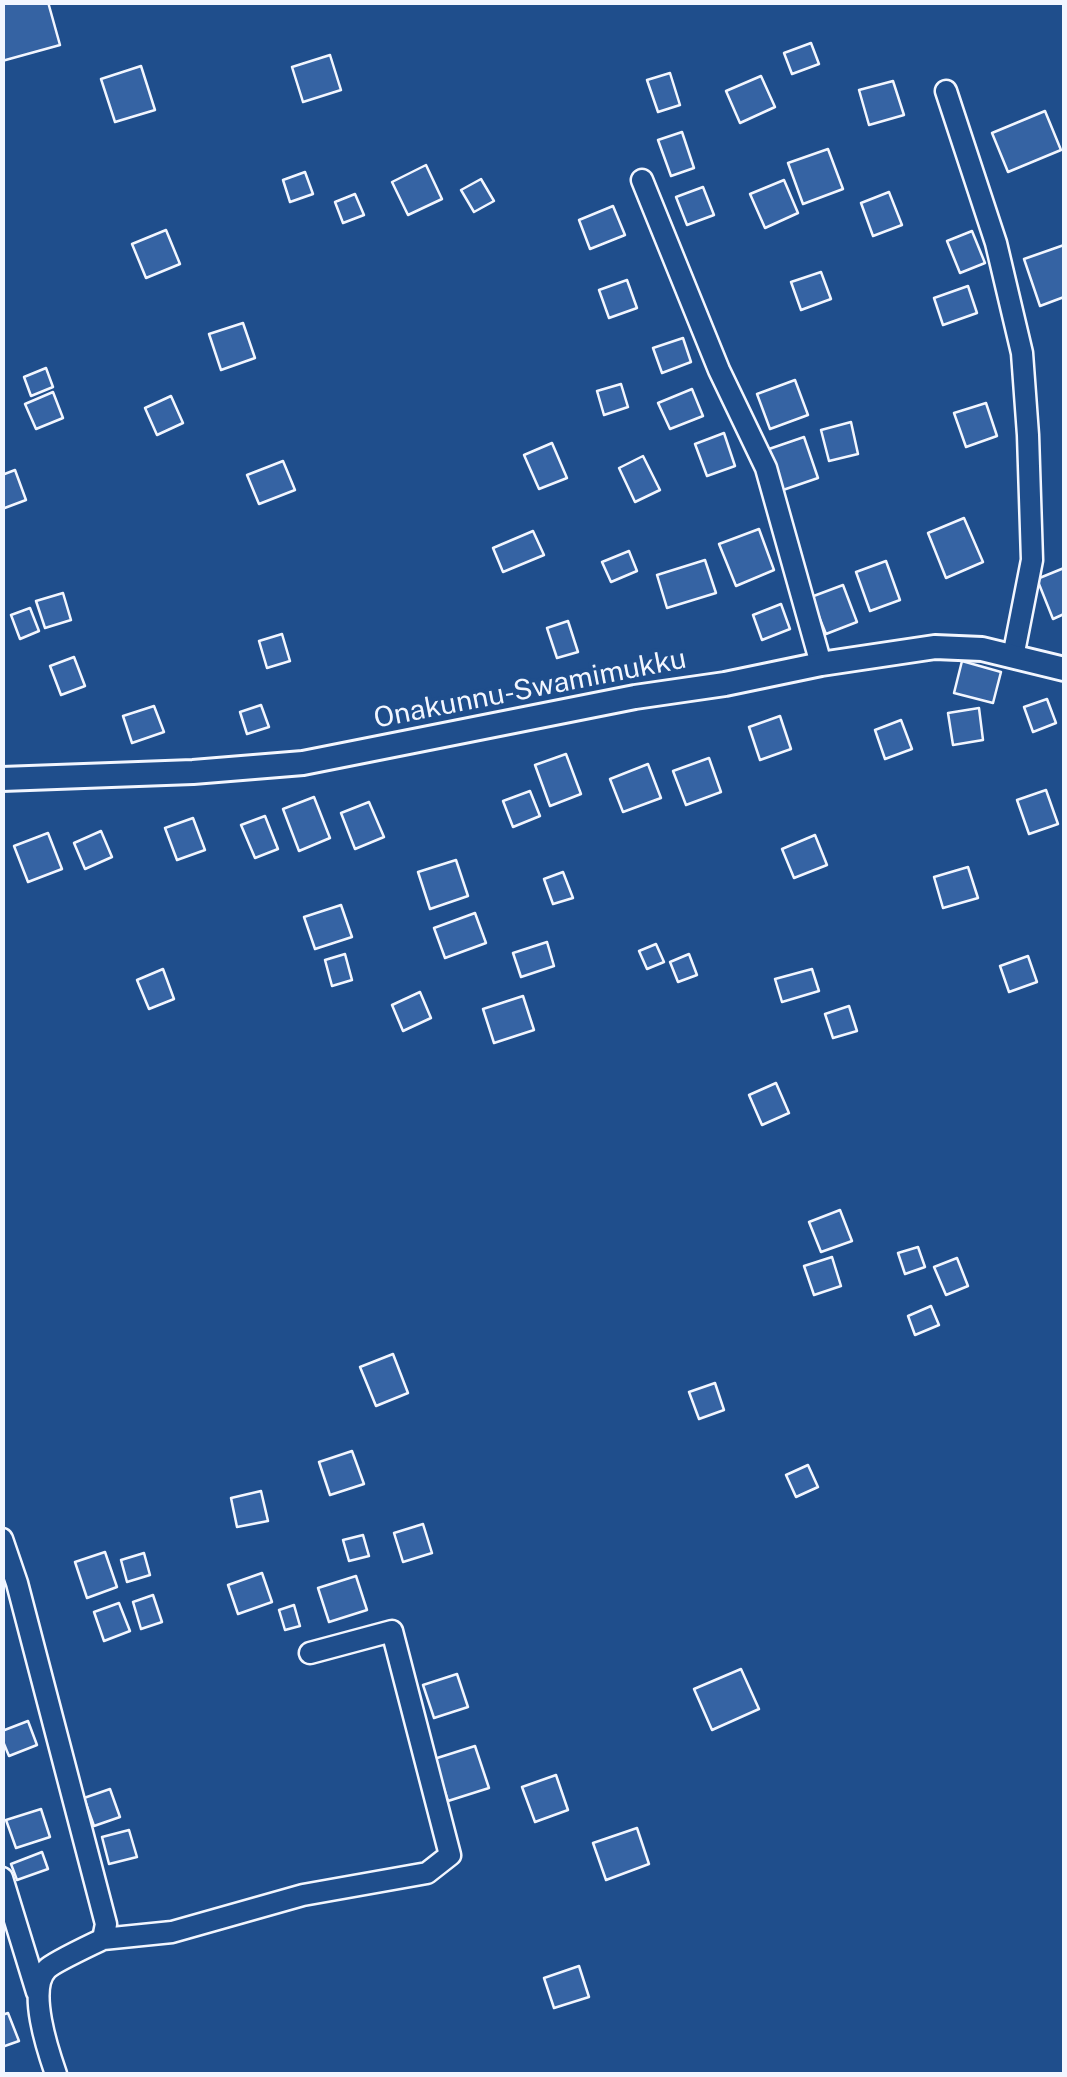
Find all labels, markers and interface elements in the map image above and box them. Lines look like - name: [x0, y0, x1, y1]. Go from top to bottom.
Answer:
- street label: Onakunnu-Swamimukku: [371, 642, 689, 736]

